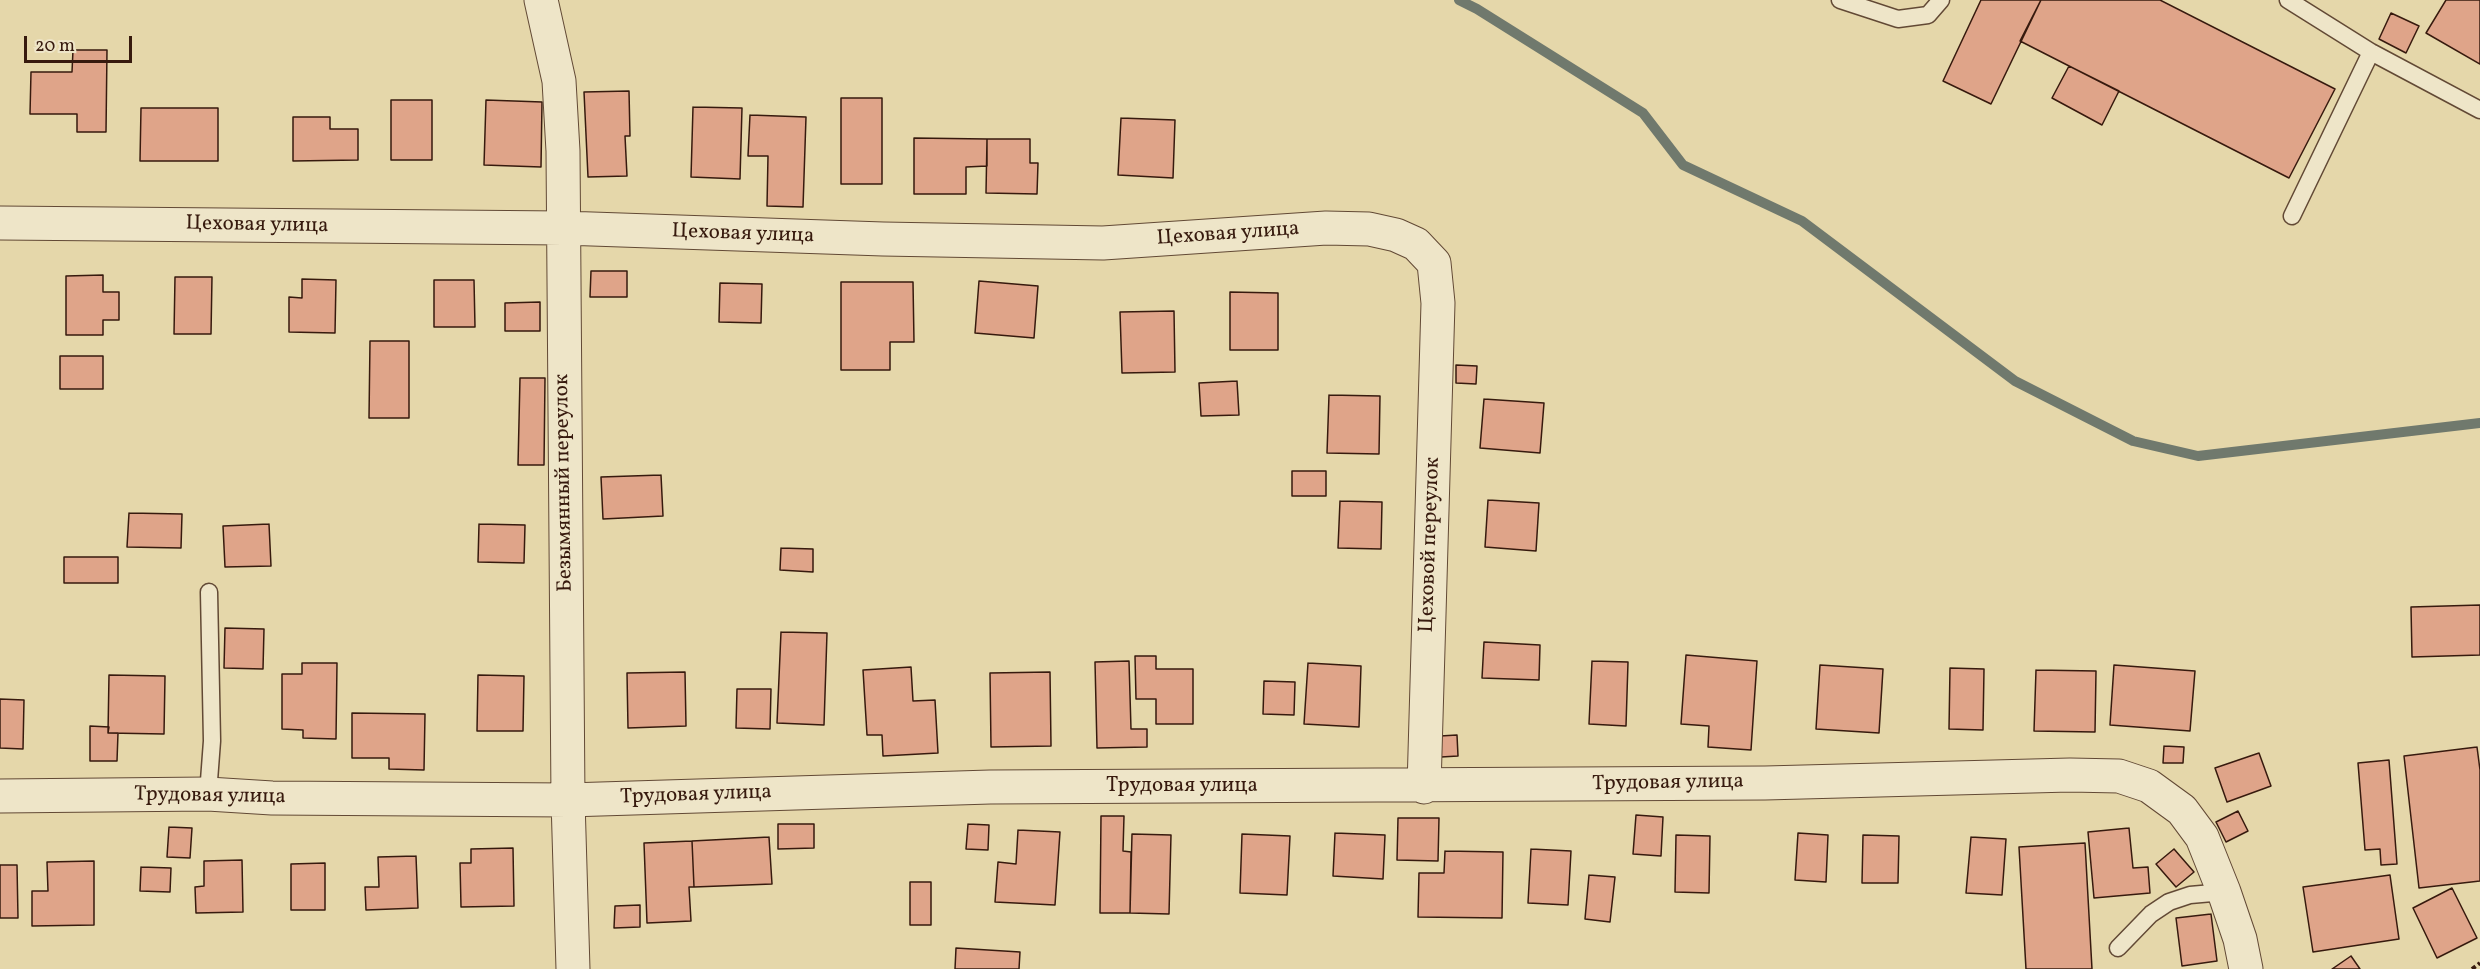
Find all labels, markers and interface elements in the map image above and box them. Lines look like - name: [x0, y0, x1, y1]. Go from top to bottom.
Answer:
- scale bar: [27, 24, 135, 62]
- text: 20 m: [35, 34, 75, 59]
- street label: Цеховая улица: [185, 212, 329, 240]
- street label: Цеховая улица: [1156, 217, 1300, 253]
- street label: Цеховая улица: [671, 220, 815, 250]
- street label: Безымянный переулок: [550, 374, 580, 592]
- street label: Цеховой переулок: [1415, 457, 1447, 633]
- street label: Трудовая улица: [1592, 770, 1744, 798]
- street label: Трудовая улица: [1106, 774, 1258, 800]
- street label: Трудовая улица: [620, 781, 772, 811]
- street label: Трудовая улица: [134, 783, 286, 811]

